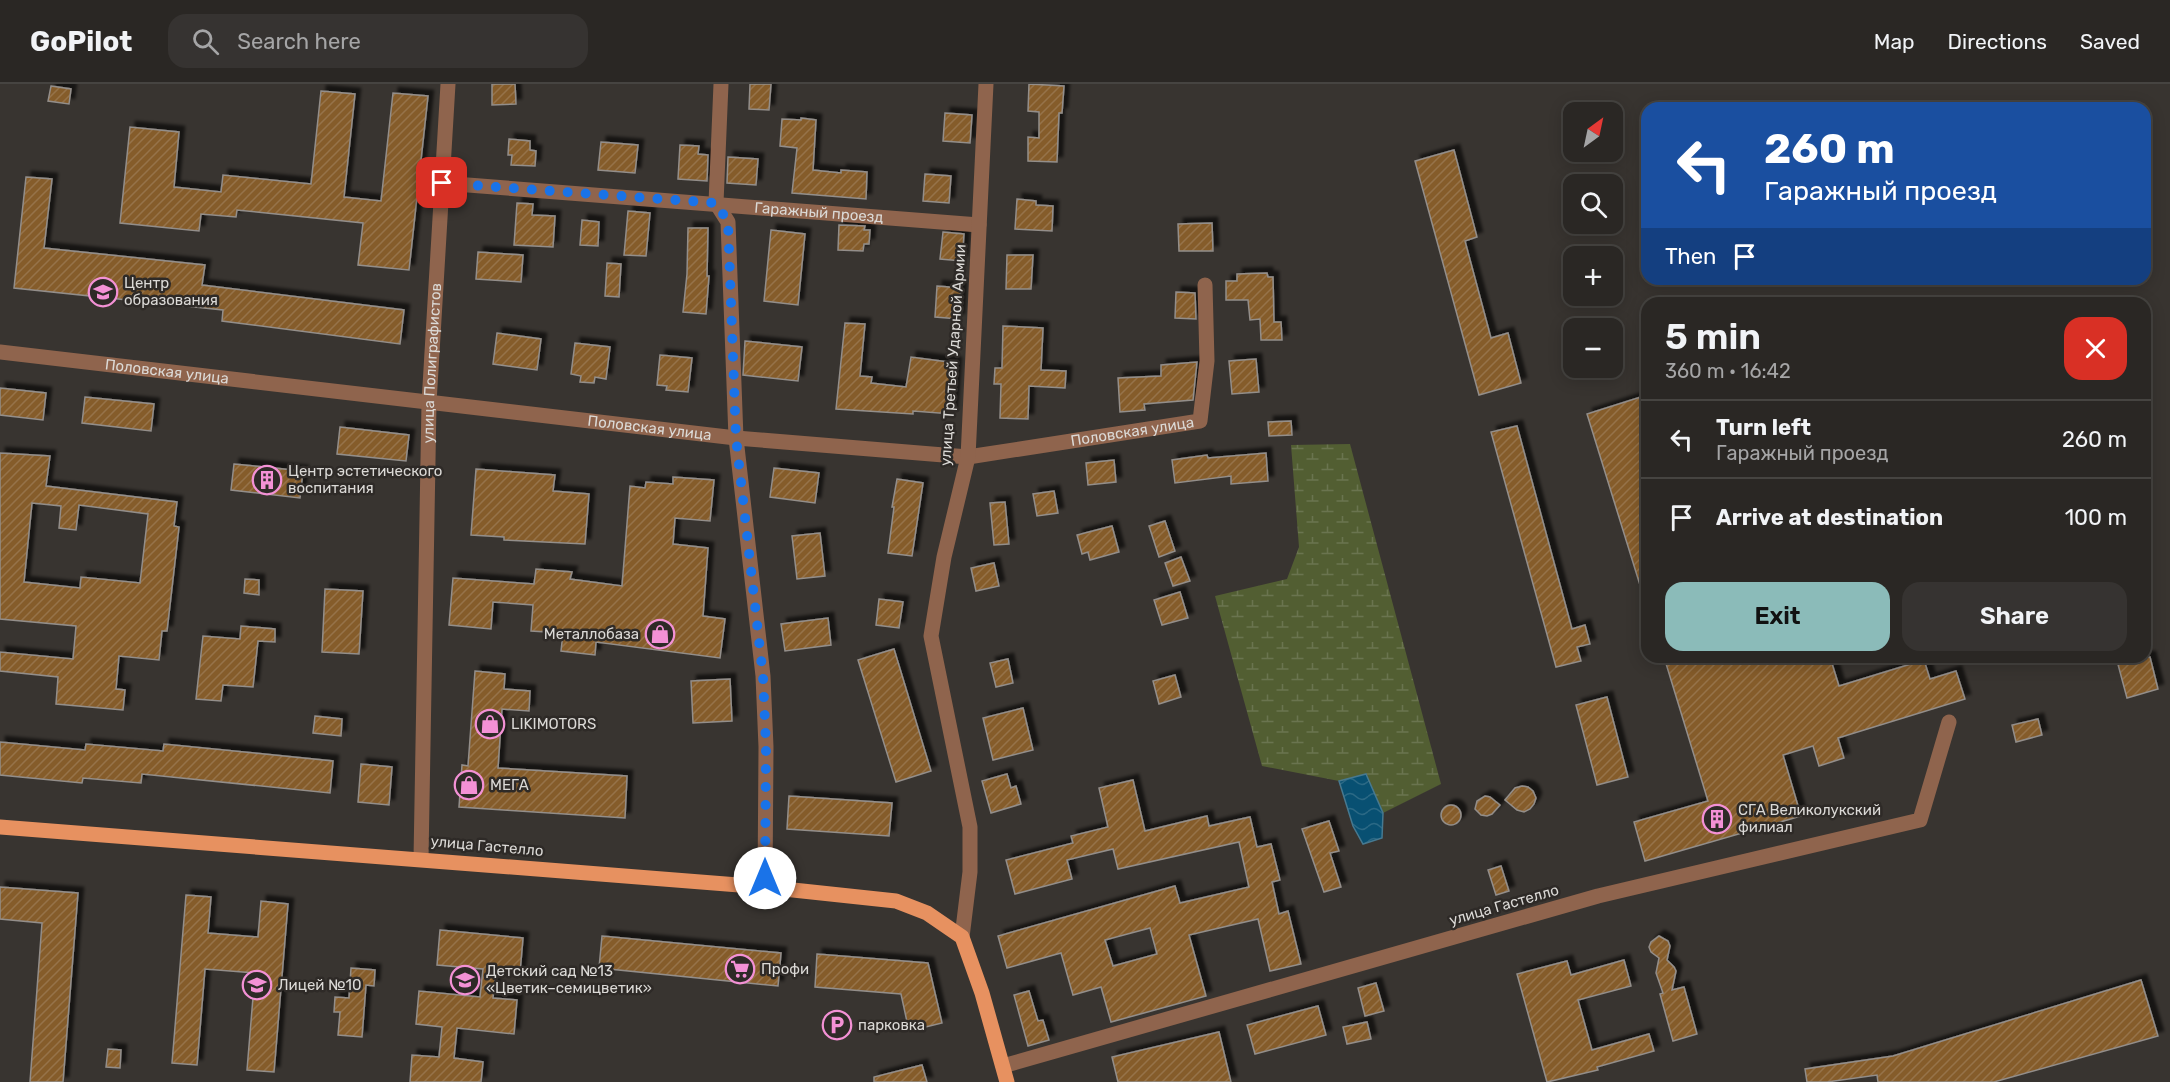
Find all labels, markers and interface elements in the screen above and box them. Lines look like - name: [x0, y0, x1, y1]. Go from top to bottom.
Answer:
- search box: [168, 14, 588, 68]
- text: GoPilot: [30, 25, 132, 58]
- icon: search: [189, 25, 222, 58]
- text: Search here: [237, 28, 361, 55]
- text: Map: [1874, 29, 1915, 54]
- text: Directions: [1948, 29, 2047, 54]
- text: Saved: [2080, 29, 2140, 54]
- north arrow: [1563, 102, 1623, 162]
- map controls: [1563, 102, 1623, 378]
- text: 260 m: [1764, 124, 1895, 174]
- icon: left: [1665, 126, 1743, 204]
- pin: [416, 157, 467, 208]
- icon: arrive: [425, 166, 458, 199]
- button: search: [1563, 174, 1623, 234]
- text: Гаражный проезд: [1764, 175, 1997, 207]
- street label: Гаражный проезд: [754, 198, 884, 226]
- icon: arrive: [1728, 240, 1761, 273]
- street label: улица Третьей Ударной Армии: [936, 243, 970, 467]
- text: Then: [1665, 243, 1716, 270]
- button: +: [1563, 246, 1623, 306]
- place label: Центр образования: [124, 274, 218, 309]
- school or university icon: Центр образования: [87, 276, 119, 308]
- street label: улица Полиграфистов: [419, 282, 445, 443]
- text: 5 min: [1665, 315, 1761, 358]
- button: close: [2064, 317, 2127, 380]
- button: −: [1563, 318, 1623, 378]
- street label: Половская улица: [104, 355, 230, 388]
- text: 360 m · 16:42: [1665, 359, 1791, 383]
- street label: Половская улица: [587, 412, 713, 444]
- street label: Половская улица: [1069, 413, 1195, 450]
- text: Turn left: [1716, 414, 1811, 441]
- icon: left: [1665, 423, 1698, 456]
- text: 260 m: [2062, 426, 2127, 453]
- text: Гаражный проезд: [1716, 441, 1889, 465]
- place label: Центр эстетического воспитания: [288, 462, 442, 497]
- building icon: Центр эстетического воспитания: [251, 464, 283, 496]
- icon: arrive: [1665, 501, 1698, 534]
- text: Arrive at destination: [1716, 504, 1943, 531]
- text: 100 m: [2065, 504, 2127, 531]
- button: Exit: [1665, 582, 1890, 651]
- button: Share: [1902, 582, 2127, 651]
- shop icon: Металлобаза: [644, 618, 676, 650]
- place label: Металлобаза: [544, 625, 639, 643]
- shop icon: LIKIMOTORS: [474, 708, 506, 740]
- place label: LIKIMOTORS: [511, 715, 596, 733]
- shop icon: МЕГА: [453, 769, 485, 801]
- place label: МЕГА: [490, 776, 529, 794]
- place label: СГА Великолукский филиал: [1738, 801, 1881, 836]
- building icon: СГА Великолукский филиал: [1701, 803, 1733, 835]
- street label: улица Гастелло: [430, 832, 544, 860]
- position arrow: [733, 846, 797, 910]
- street label: улица Гастелло: [1447, 881, 1561, 929]
- supermarket icon: Профи: [724, 953, 756, 985]
- place label: Профи: [761, 960, 809, 978]
- place label: Детский сад №13 «Цветик–семицветик»: [486, 962, 652, 997]
- school or university icon: Детский сад №13 «Цветик–семицветик»: [449, 964, 481, 996]
- school or university icon: Лицей №10: [241, 969, 273, 1001]
- place label: Лицей №10: [278, 976, 361, 994]
- parking icon: парковка: [821, 1009, 853, 1041]
- place label: парковка: [858, 1016, 925, 1034]

